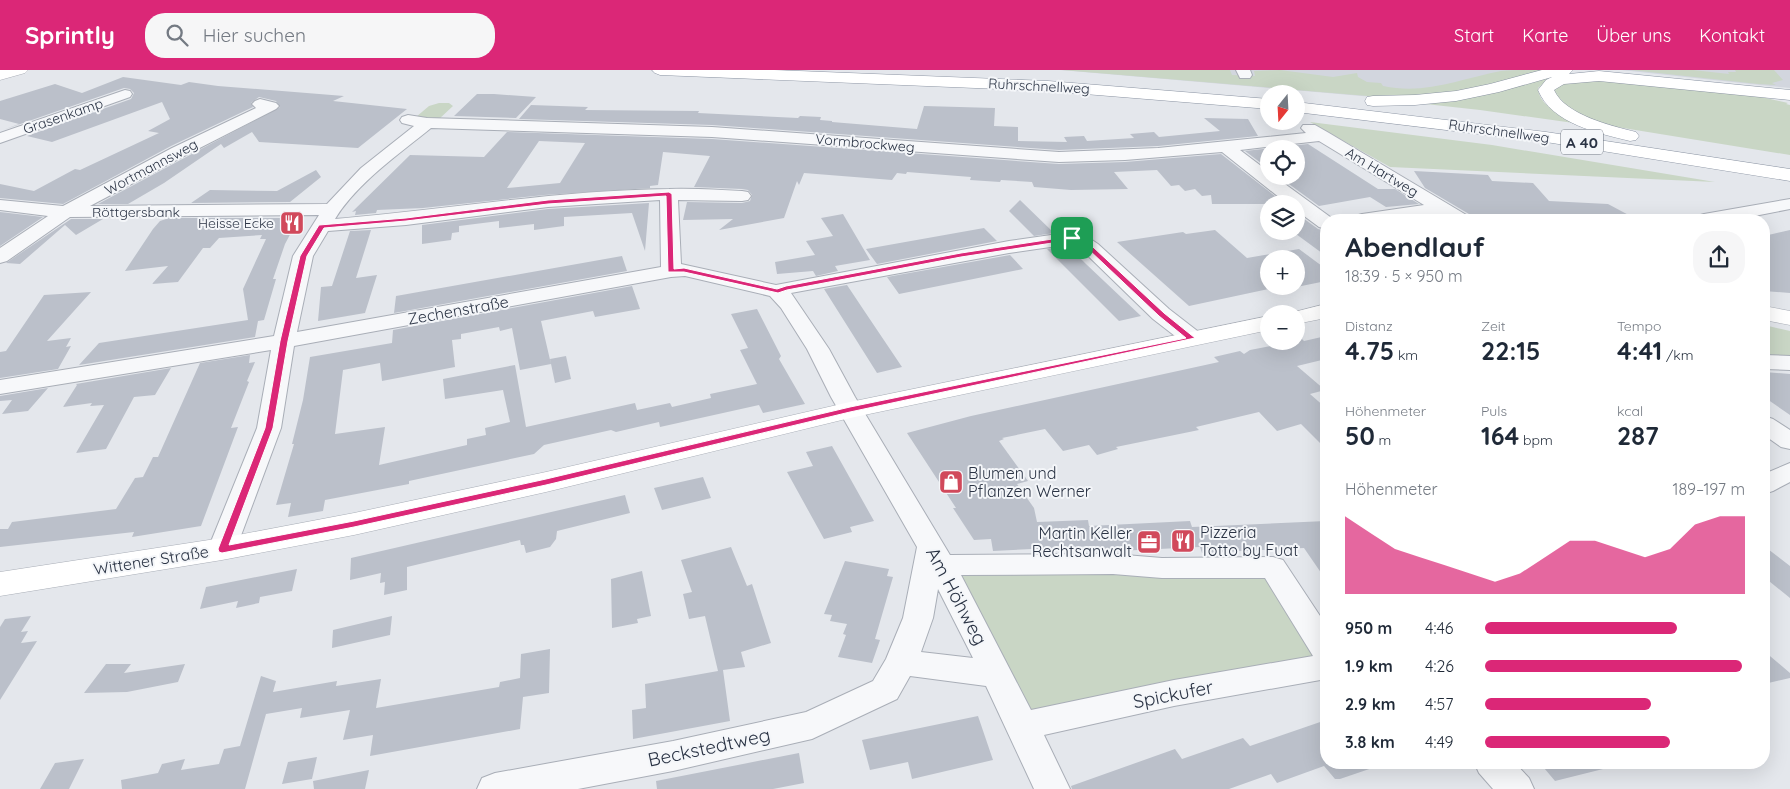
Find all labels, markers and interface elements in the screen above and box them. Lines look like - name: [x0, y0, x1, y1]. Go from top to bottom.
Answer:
- search box: [145, 13, 495, 58]
- text: Sprintly: [25, 20, 115, 50]
- icon: search: [163, 21, 191, 49]
- text: Hier suchen: [203, 23, 306, 47]
- text: Start: [1454, 24, 1494, 47]
- text: Karte: [1522, 24, 1568, 47]
- text: Über uns: [1596, 24, 1671, 47]
- text: Kontakt: [1699, 24, 1765, 47]
- street label: Ruhrschnellweg: [988, 74, 1090, 98]
- north arrow: [1260, 85, 1305, 130]
- map controls: [1260, 85, 1305, 350]
- street label: Grasenkamp: [21, 94, 105, 138]
- street label: Ruhrschnellweg: [1447, 115, 1551, 147]
- street label: Vormbrockweg: [815, 130, 915, 156]
- road number: A 40: [1561, 130, 1603, 154]
- street label: Wortmannsweg: [101, 135, 201, 199]
- button: locate: [1260, 140, 1305, 185]
- street label: Am Hartweg: [1342, 143, 1422, 201]
- button: layers: [1260, 195, 1305, 240]
- street label: Röttgersbank: [92, 203, 180, 221]
- restaurant icon: Heisse Ecke: [279, 210, 305, 236]
- place label: Heisse Ecke: [198, 214, 274, 232]
- pin: [1051, 217, 1093, 259]
- icon: arrive: [1058, 224, 1086, 252]
- text: Abendlauf: [1345, 229, 1485, 264]
- button: share: [1693, 231, 1745, 283]
- button: +: [1260, 250, 1305, 295]
- text: 18:39 · 5 × 950 m: [1345, 266, 1463, 286]
- street label: Zechenstraße: [406, 291, 510, 329]
- button: −: [1260, 305, 1305, 350]
- text: Distanz: [1345, 317, 1393, 335]
- text: Zeit: [1481, 317, 1506, 335]
- text: Tempo: [1617, 317, 1661, 335]
- text: 4.75: [1345, 335, 1394, 366]
- text: 22:15: [1481, 335, 1540, 366]
- text: 4:41: [1617, 335, 1662, 366]
- text: km: [1394, 346, 1418, 364]
- text: /km: [1662, 346, 1694, 364]
- text: Höhenmeter: [1345, 402, 1426, 420]
- text: Puls: [1481, 402, 1507, 420]
- text: kcal: [1617, 402, 1643, 420]
- text: 50: [1345, 420, 1375, 451]
- text: 164: [1481, 420, 1519, 451]
- text: 287: [1617, 420, 1659, 451]
- text: m: [1375, 431, 1391, 449]
- text: bpm: [1519, 431, 1553, 449]
- place label: Blumen und Pflanzen Werner: [968, 463, 1091, 501]
- shop icon: Blumen und Pflanzen Werner: [938, 469, 964, 495]
- text: Höhenmeter: [1345, 479, 1438, 499]
- text: 189–197 m: [1673, 479, 1745, 499]
- place label: Pizzeria Totto by Fuat: [1200, 522, 1298, 560]
- place label: Martin Keller Rechtsanwalt: [1032, 523, 1132, 561]
- restaurant icon: Pizzeria Totto by Fuat: [1170, 528, 1196, 554]
- office icon: Martin Keller Rechtsanwalt: [1136, 529, 1162, 555]
- street label: Wittener Straße: [92, 541, 210, 579]
- street label: Am Höhweg: [921, 543, 993, 649]
- text: 950 m: [1345, 618, 1392, 638]
- text: 4:46: [1425, 618, 1453, 638]
- text: 1.9 km: [1345, 656, 1393, 676]
- text: 4:26: [1425, 656, 1454, 676]
- street label: Spickufer: [1131, 674, 1216, 714]
- text: 2.9 km: [1345, 694, 1396, 714]
- text: 4:57: [1425, 694, 1453, 714]
- street label: Beckstedtweg: [646, 722, 772, 772]
- text: 3.8 km: [1345, 732, 1395, 752]
- text: 4:49: [1425, 732, 1453, 752]

